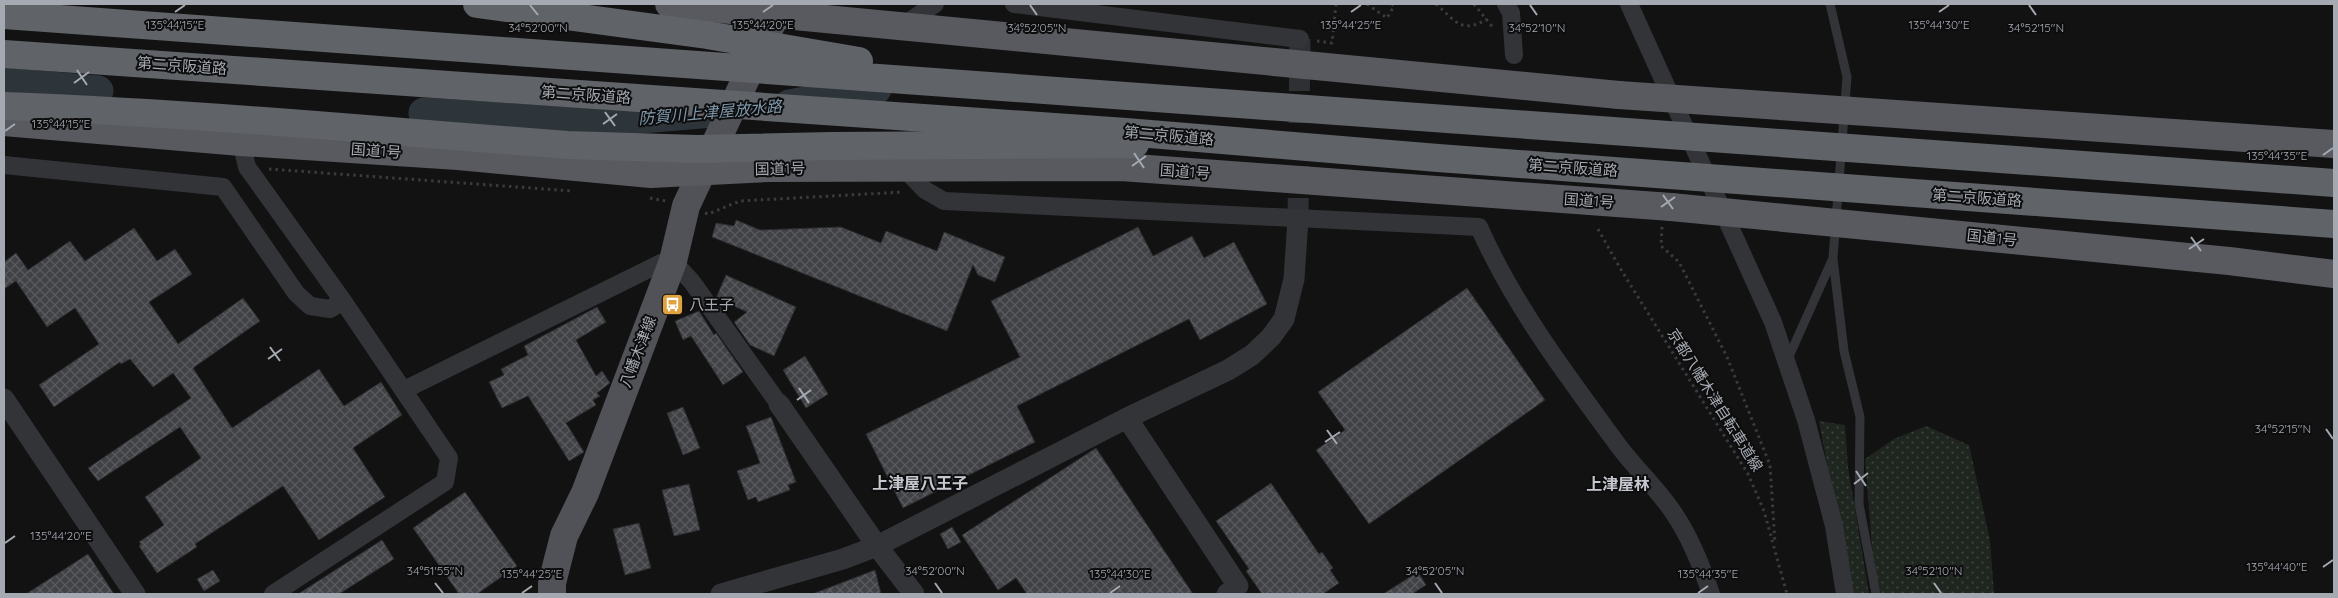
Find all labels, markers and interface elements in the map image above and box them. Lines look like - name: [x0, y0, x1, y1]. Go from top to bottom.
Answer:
- text: 135°44'15"E: [146, 17, 204, 32]
- text: 135°44'20"E: [732, 17, 794, 32]
- text: 135°44'25"E: [1321, 17, 1382, 32]
- text: 135°44'30"E: [1908, 17, 1970, 32]
- text: 34°52'00"N: [508, 20, 568, 35]
- text: 34°52'05"N: [1007, 20, 1067, 35]
- text: 34°52'10"N: [1508, 20, 1566, 35]
- text: 34°52'15"N: [2008, 20, 2064, 35]
- street label: 第二京阪道路: [136, 53, 228, 78]
- street label: 第二京阪道路: [540, 82, 632, 107]
- water label: 防賀川上津屋放水路: [637, 96, 785, 128]
- text: 135°44'15"E: [32, 116, 90, 131]
- street label: 第二京阪道路: [1123, 122, 1215, 149]
- street label: 国道1号: [350, 139, 402, 162]
- text: 135°44'35"E: [2247, 148, 2307, 163]
- street label: 第二京阪道路: [1527, 155, 1619, 180]
- street label: 国道1号: [755, 159, 805, 178]
- street label: 国道1号: [1159, 160, 1211, 183]
- street label: 第二京阪道路: [1931, 185, 2023, 210]
- street label: 国道1号: [1563, 189, 1615, 212]
- street label: 国道1号: [1966, 225, 2018, 250]
- bus stop icon: 八王子: [661, 293, 685, 317]
- place label: 八王子: [689, 295, 734, 314]
- street label: 八幡木津線: [615, 313, 660, 390]
- street label: 京都八幡木津自転車道線: [1664, 325, 1767, 475]
- text: 34°52'15"N: [2255, 421, 2311, 436]
- district label: 上津屋八王子: [872, 473, 968, 493]
- district label: 上津屋林: [1586, 474, 1650, 494]
- text: 135°44'20"E: [30, 528, 92, 543]
- text: 135°44'40"E: [2246, 559, 2308, 574]
- text: 34°51'55"N: [407, 563, 463, 578]
- text: 34°52'00"N: [905, 563, 965, 578]
- text: 34°52'05"N: [1405, 563, 1465, 578]
- text: 34°52'10"N: [1905, 563, 1963, 578]
- text: 135°44'25"E: [502, 566, 563, 581]
- text: 135°44'30"E: [1089, 566, 1151, 581]
- text: 135°44'35"E: [1678, 566, 1738, 581]

